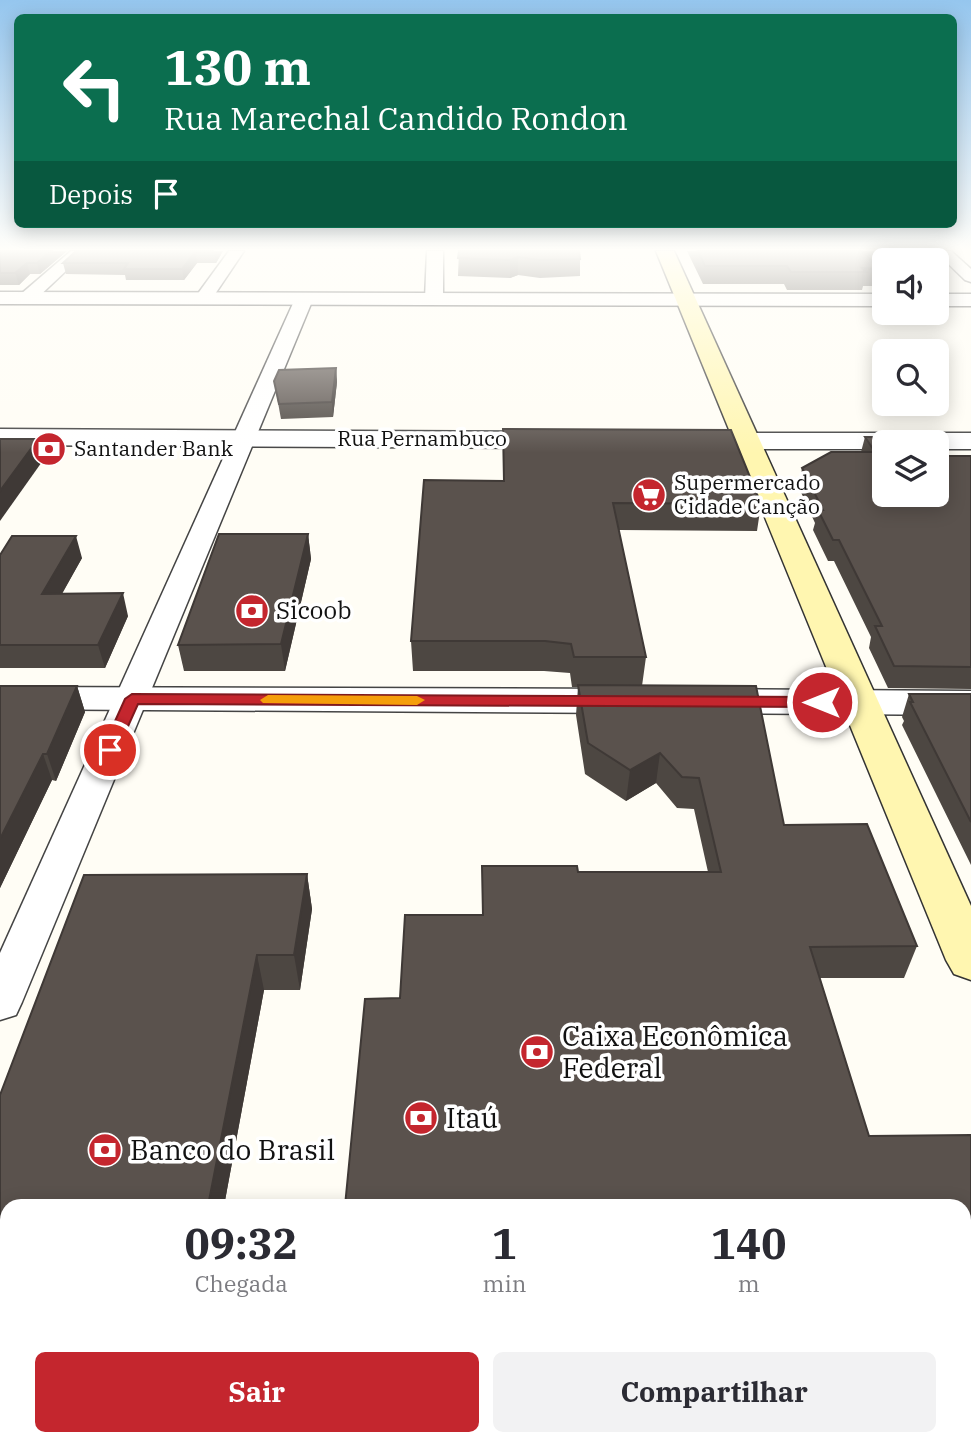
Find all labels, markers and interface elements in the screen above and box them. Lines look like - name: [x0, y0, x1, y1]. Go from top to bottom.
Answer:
- text: 130 m: [164, 35, 311, 98]
- icon: left: [49, 42, 140, 133]
- text: Rua Marechal Candido Rondon: [164, 97, 628, 139]
- icon: arrive: [147, 175, 185, 213]
- text: Depois: [49, 177, 133, 211]
- map controls: [872, 248, 949, 507]
- button: sound: [872, 248, 949, 325]
- button: search: [872, 339, 949, 416]
- street label: Rua Pernambuco: [337, 424, 507, 452]
- bank icon: Santander Bank: [30, 430, 68, 468]
- button: layers: [872, 430, 949, 507]
- place label: Santander Bank: [74, 434, 234, 462]
- place label: Supermercado Cidade Canção: [674, 468, 820, 520]
- supermarket icon: Supermercado Cidade Canção: [630, 476, 668, 514]
- bank icon: Sicoob: [233, 592, 271, 630]
- place label: Sicoob: [276, 594, 351, 626]
- position arrow: [785, 665, 859, 739]
- pin: [80, 720, 140, 780]
- icon: arrive: [91, 731, 129, 769]
- place label: Caixa Econômica Federal: [562, 1017, 788, 1086]
- bank icon: Caixa Econômica Federal: [518, 1033, 556, 1071]
- bank icon: Itaú: [402, 1099, 440, 1137]
- place label: Itaú: [446, 1099, 498, 1136]
- bank icon: Banco do Brasil: [86, 1131, 124, 1169]
- place label: Banco do Brasil: [130, 1131, 335, 1168]
- text: 09:32: [184, 1216, 298, 1271]
- text: 1: [492, 1216, 517, 1271]
- text: 140: [711, 1216, 786, 1271]
- text: Chegada: [195, 1268, 288, 1298]
- text: min: [483, 1268, 526, 1298]
- text: m: [738, 1268, 760, 1298]
- button: Sair: [35, 1352, 479, 1432]
- button: Compartilhar: [493, 1352, 936, 1432]

